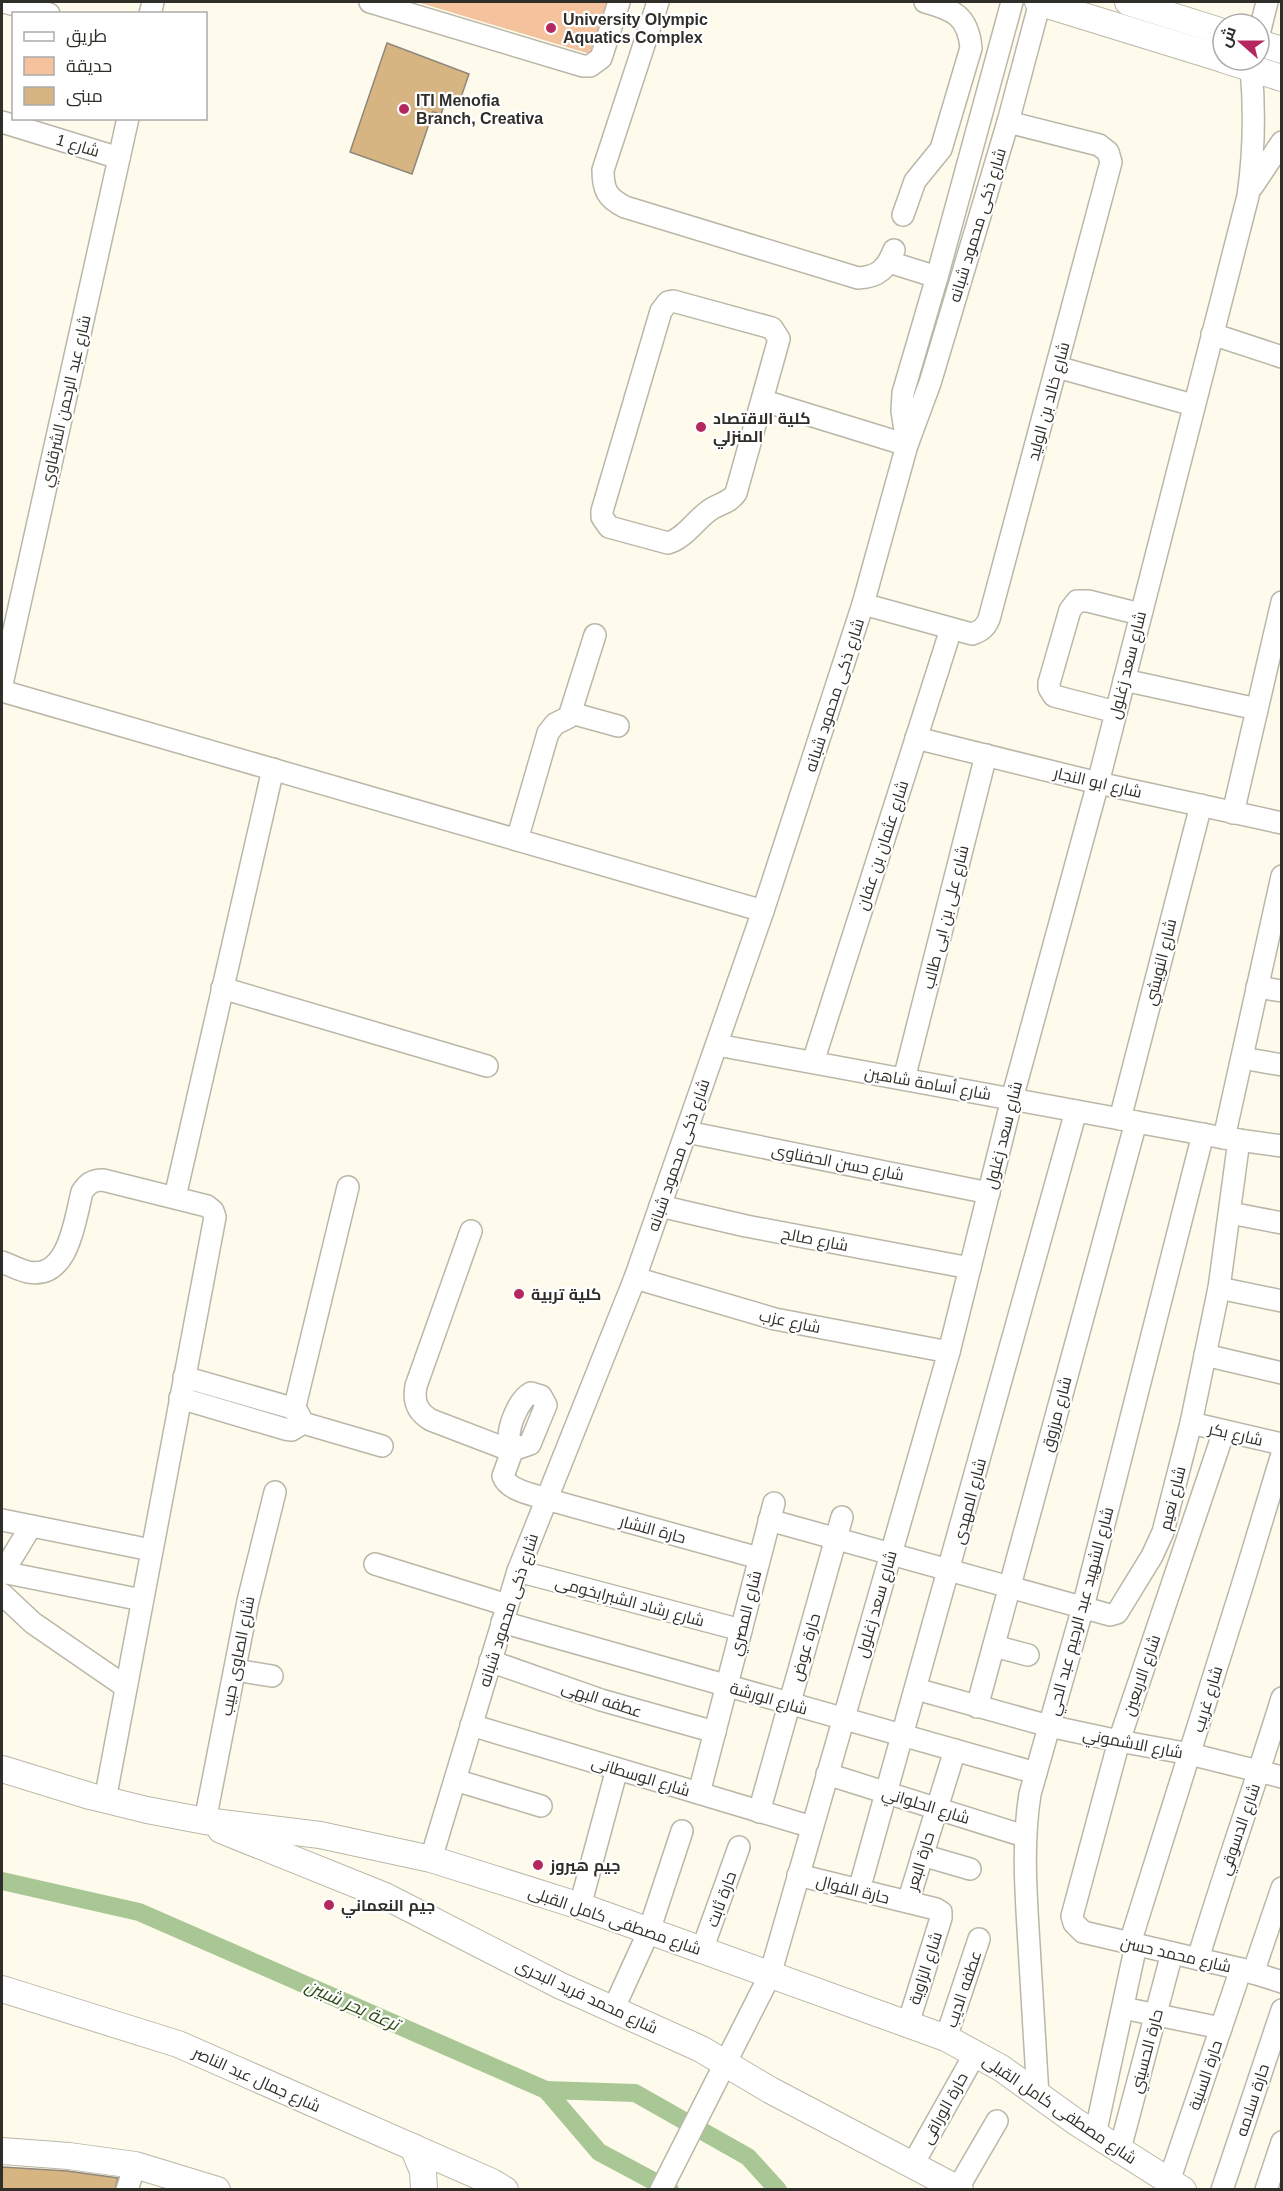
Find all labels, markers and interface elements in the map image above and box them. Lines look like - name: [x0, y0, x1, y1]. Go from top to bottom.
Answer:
- place label: University Olympic Aquatics Complex: [563, 11, 708, 46]
- legend: [12, 12, 207, 120]
- north arrow: [1211, 12, 1271, 72]
- marker: University Olympic Aquatics Complex: [544, 21, 558, 35]
- text: ش: [1216, 24, 1240, 50]
- text: طريق: [66, 26, 107, 48]
- text: حديقة: [66, 56, 112, 76]
- text: مبنى: [66, 86, 103, 107]
- place label: ITI Menofia Branch, Creativa: [416, 92, 543, 127]
- marker: ITI Menofia Branch, Creativa: [397, 102, 411, 116]
- street label: شارع 1: [53, 131, 102, 163]
- street label: شارع ذكى محمود شبانه: [946, 146, 1012, 305]
- street label: شارع عبد الرحمن الشرقاوي: [37, 313, 98, 490]
- street label: شارع خالد بن الوليد: [1024, 340, 1075, 463]
- place label: كلية الاقتصاد المنزلي: [713, 410, 811, 449]
- marker: كلية الاقتصاد المنزلي: [694, 420, 708, 434]
- street label: شارع سعد زغلول: [1106, 610, 1152, 721]
- street label: شارع ذكى محمود شبانه: [802, 616, 870, 775]
- street label: شارع ابو النجار: [1051, 764, 1144, 804]
- street label: شارع عثمان بن عفان: [853, 778, 914, 913]
- street label: شارع على بن ابى طالب: [919, 844, 974, 991]
- street label: شارع النويشي: [1142, 917, 1183, 1008]
- street label: شارع أسامة شاهين: [863, 1063, 993, 1106]
- street label: شارع ذكى محمود شبانه: [644, 1077, 715, 1235]
- street label: شارع سعد زغلول: [982, 1080, 1028, 1191]
- street label: شارع حسن الحفناوى: [770, 1141, 906, 1187]
- street label: شارع صالح: [779, 1225, 850, 1257]
- place label: كلية تربية: [531, 1286, 601, 1304]
- marker: كلية تربية: [512, 1287, 526, 1301]
- street label: شارع عزب: [757, 1307, 822, 1339]
- street label: شارع مرزوق: [1038, 1375, 1078, 1454]
- street label: شارع بكر: [1206, 1420, 1265, 1452]
- street label: شارع المهدى: [950, 1456, 992, 1547]
- street label: شارع نعيم: [1156, 1464, 1192, 1533]
- street label: شارع الشهيد عبد الرحيم عبد الحي: [1044, 1505, 1121, 1719]
- street label: حارة النشار: [617, 1512, 688, 1547]
- street label: شارع ذكى محمود شبانه: [476, 1531, 544, 1690]
- street label: شارع سعد زغلول: [853, 1549, 903, 1660]
- street label: شارع المصري: [727, 1569, 769, 1659]
- street label: شارع رشاد الشبرابخومى: [553, 1573, 706, 1632]
- street label: شارع الصاوى حبيب: [218, 1595, 260, 1718]
- street label: حارة عوض: [788, 1611, 825, 1683]
- street label: شارع الاربعين: [1120, 1632, 1166, 1719]
- street label: شارع غريب: [1189, 1664, 1228, 1735]
- street label: عطفه البهى: [559, 1678, 644, 1722]
- street label: شارع الورشة: [727, 1679, 810, 1721]
- street label: شارع الاشموني: [1080, 1725, 1184, 1766]
- street label: شارع الوسطانى: [589, 1753, 692, 1802]
- street label: شارع الدسوقي: [1216, 1781, 1268, 1879]
- street label: شارع الحلواني: [879, 1784, 972, 1832]
- street label: حارة البعر: [903, 1830, 938, 1894]
- place label: جيم هيروز: [549, 1857, 621, 1877]
- marker: جيم هيروز: [531, 1858, 545, 1872]
- street label: حارة ثابت: [704, 1869, 740, 1930]
- street label: حارة الفوال: [814, 1872, 891, 1909]
- street label: شارع مصطفى كامل القبلى: [525, 1883, 703, 1961]
- place label: جيم النعماني: [341, 1897, 435, 1918]
- marker: جيم النعماني: [322, 1898, 336, 1912]
- street label: شارع الزاوية: [906, 1930, 948, 2008]
- street label: شارع محمد حسن: [1118, 1934, 1233, 1978]
- street label: عطفه الديب: [942, 1949, 985, 2030]
- street label: شارع محمد فريد البحرى: [512, 1956, 660, 2040]
- water label: ترعة بحر شبين: [302, 1975, 405, 2037]
- street label: حارة الحسيني: [1127, 2007, 1171, 2096]
- street label: حارة السنية: [1186, 2038, 1226, 2113]
- street label: شارع جمال عبد الناصر: [188, 2043, 323, 2118]
- street label: شارع مصطفى كامل القبلى: [978, 2052, 1140, 2170]
- street label: حارة سلامه: [1233, 2062, 1273, 2139]
- street label: حارة الوراقى: [918, 2070, 973, 2148]

